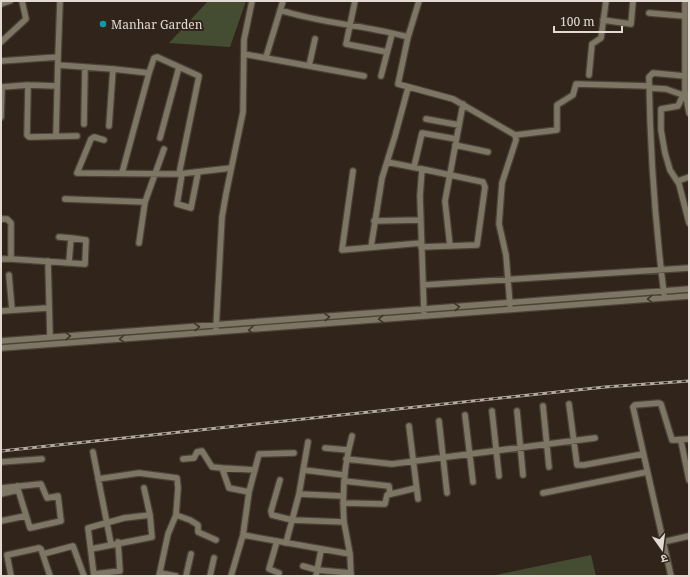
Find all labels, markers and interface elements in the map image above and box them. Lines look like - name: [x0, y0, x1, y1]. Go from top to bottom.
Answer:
- scale bar: [554, 8, 622, 34]
- text: 100 m: [560, 13, 595, 30]
- place label: Manhar Garden: [111, 16, 203, 33]
- marker: Manhar Garden: [98, 19, 108, 29]
- one-way arrow: [647, 295, 653, 304]
- one-way arrow: [454, 303, 460, 312]
- one-way arrow: [324, 312, 330, 321]
- one-way arrow: [378, 315, 384, 324]
- one-way arrow: [194, 322, 201, 331]
- one-way arrow: [248, 325, 254, 334]
- one-way arrow: [65, 331, 71, 340]
- one-way arrow: [119, 335, 125, 344]
- north arrow: [642, 529, 682, 569]
- text: उ: [659, 551, 669, 567]

